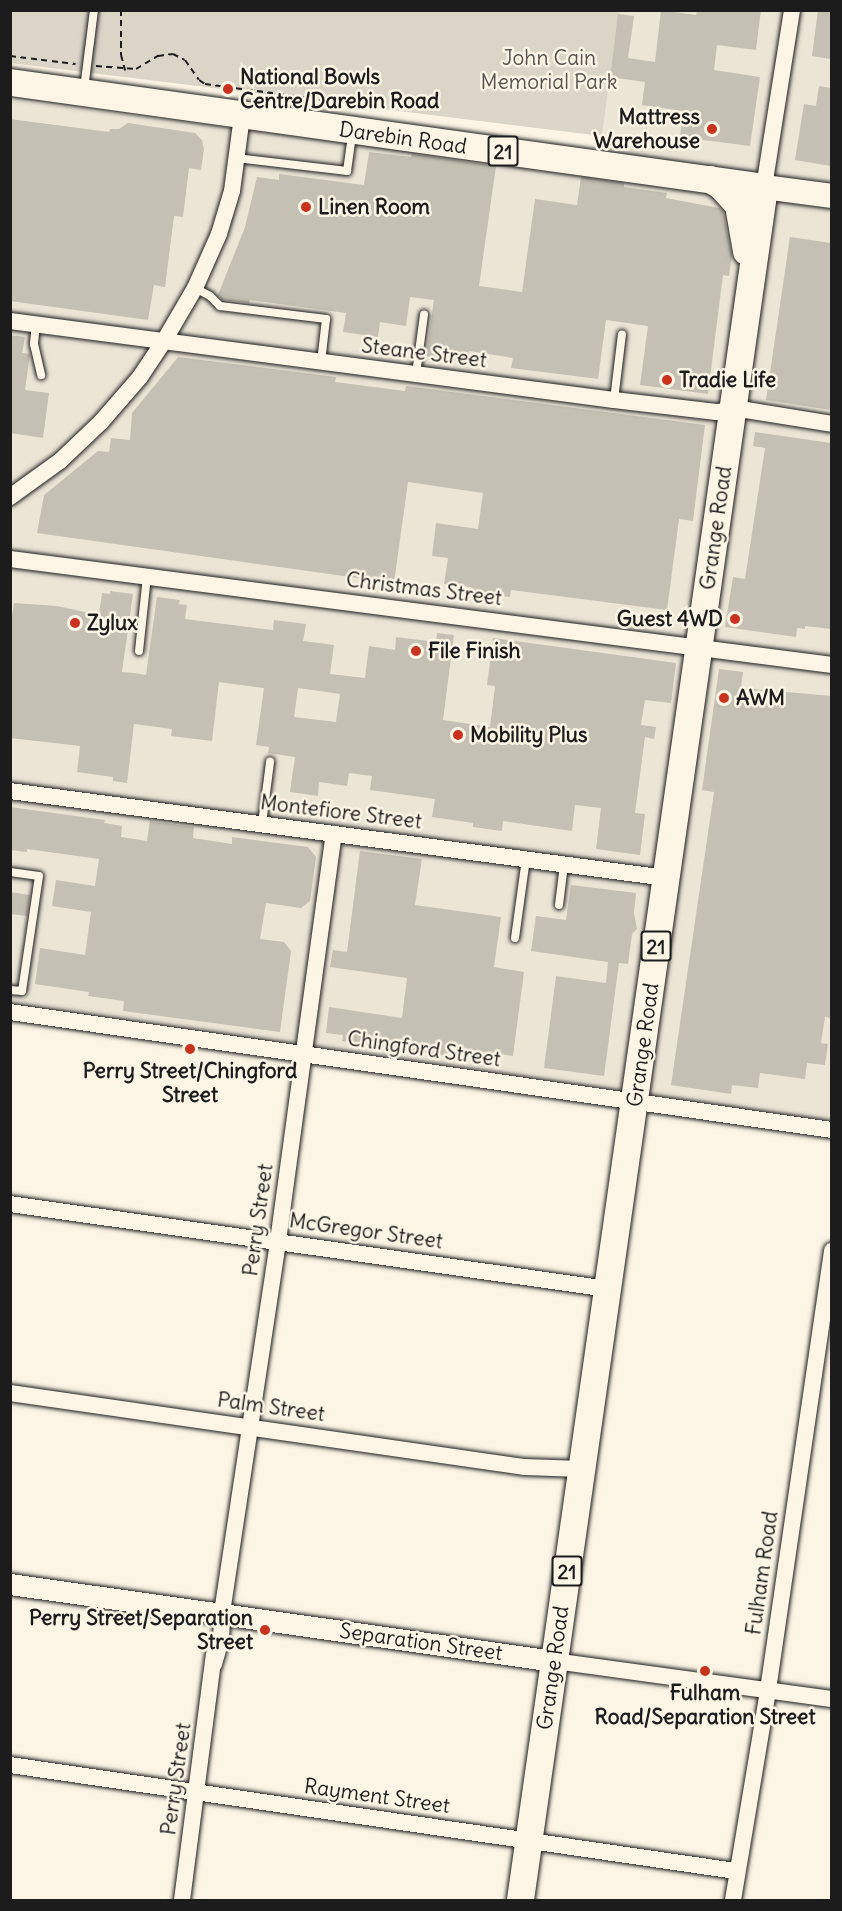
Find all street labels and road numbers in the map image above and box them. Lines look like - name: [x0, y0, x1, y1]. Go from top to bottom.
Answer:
- street label: Darebin Road: [337, 117, 469, 159]
- road number: 21: [486, 134, 520, 168]
- street label: Steane Street: [360, 333, 488, 373]
- street label: Grange Road: [695, 464, 737, 592]
- street label: Christmas Street: [345, 567, 503, 611]
- street label: Montefiore Street: [259, 790, 423, 834]
- road number: 21: [640, 929, 672, 963]
- street label: Grange Road: [622, 981, 664, 1109]
- street label: Chingford Street: [346, 1026, 502, 1072]
- street label: Perry Street: [238, 1162, 278, 1278]
- street label: McGregor Street: [288, 1208, 444, 1254]
- street label: Palm Street: [216, 1387, 326, 1427]
- street label: Fulham Road: [741, 1509, 783, 1637]
- road number: 21: [550, 1554, 584, 1588]
- street label: Grange Road: [532, 1604, 574, 1732]
- street label: Separation Street: [338, 1618, 504, 1666]
- street label: Perry Street: [156, 1721, 196, 1837]
- street label: Rayment Street: [303, 1773, 451, 1819]

